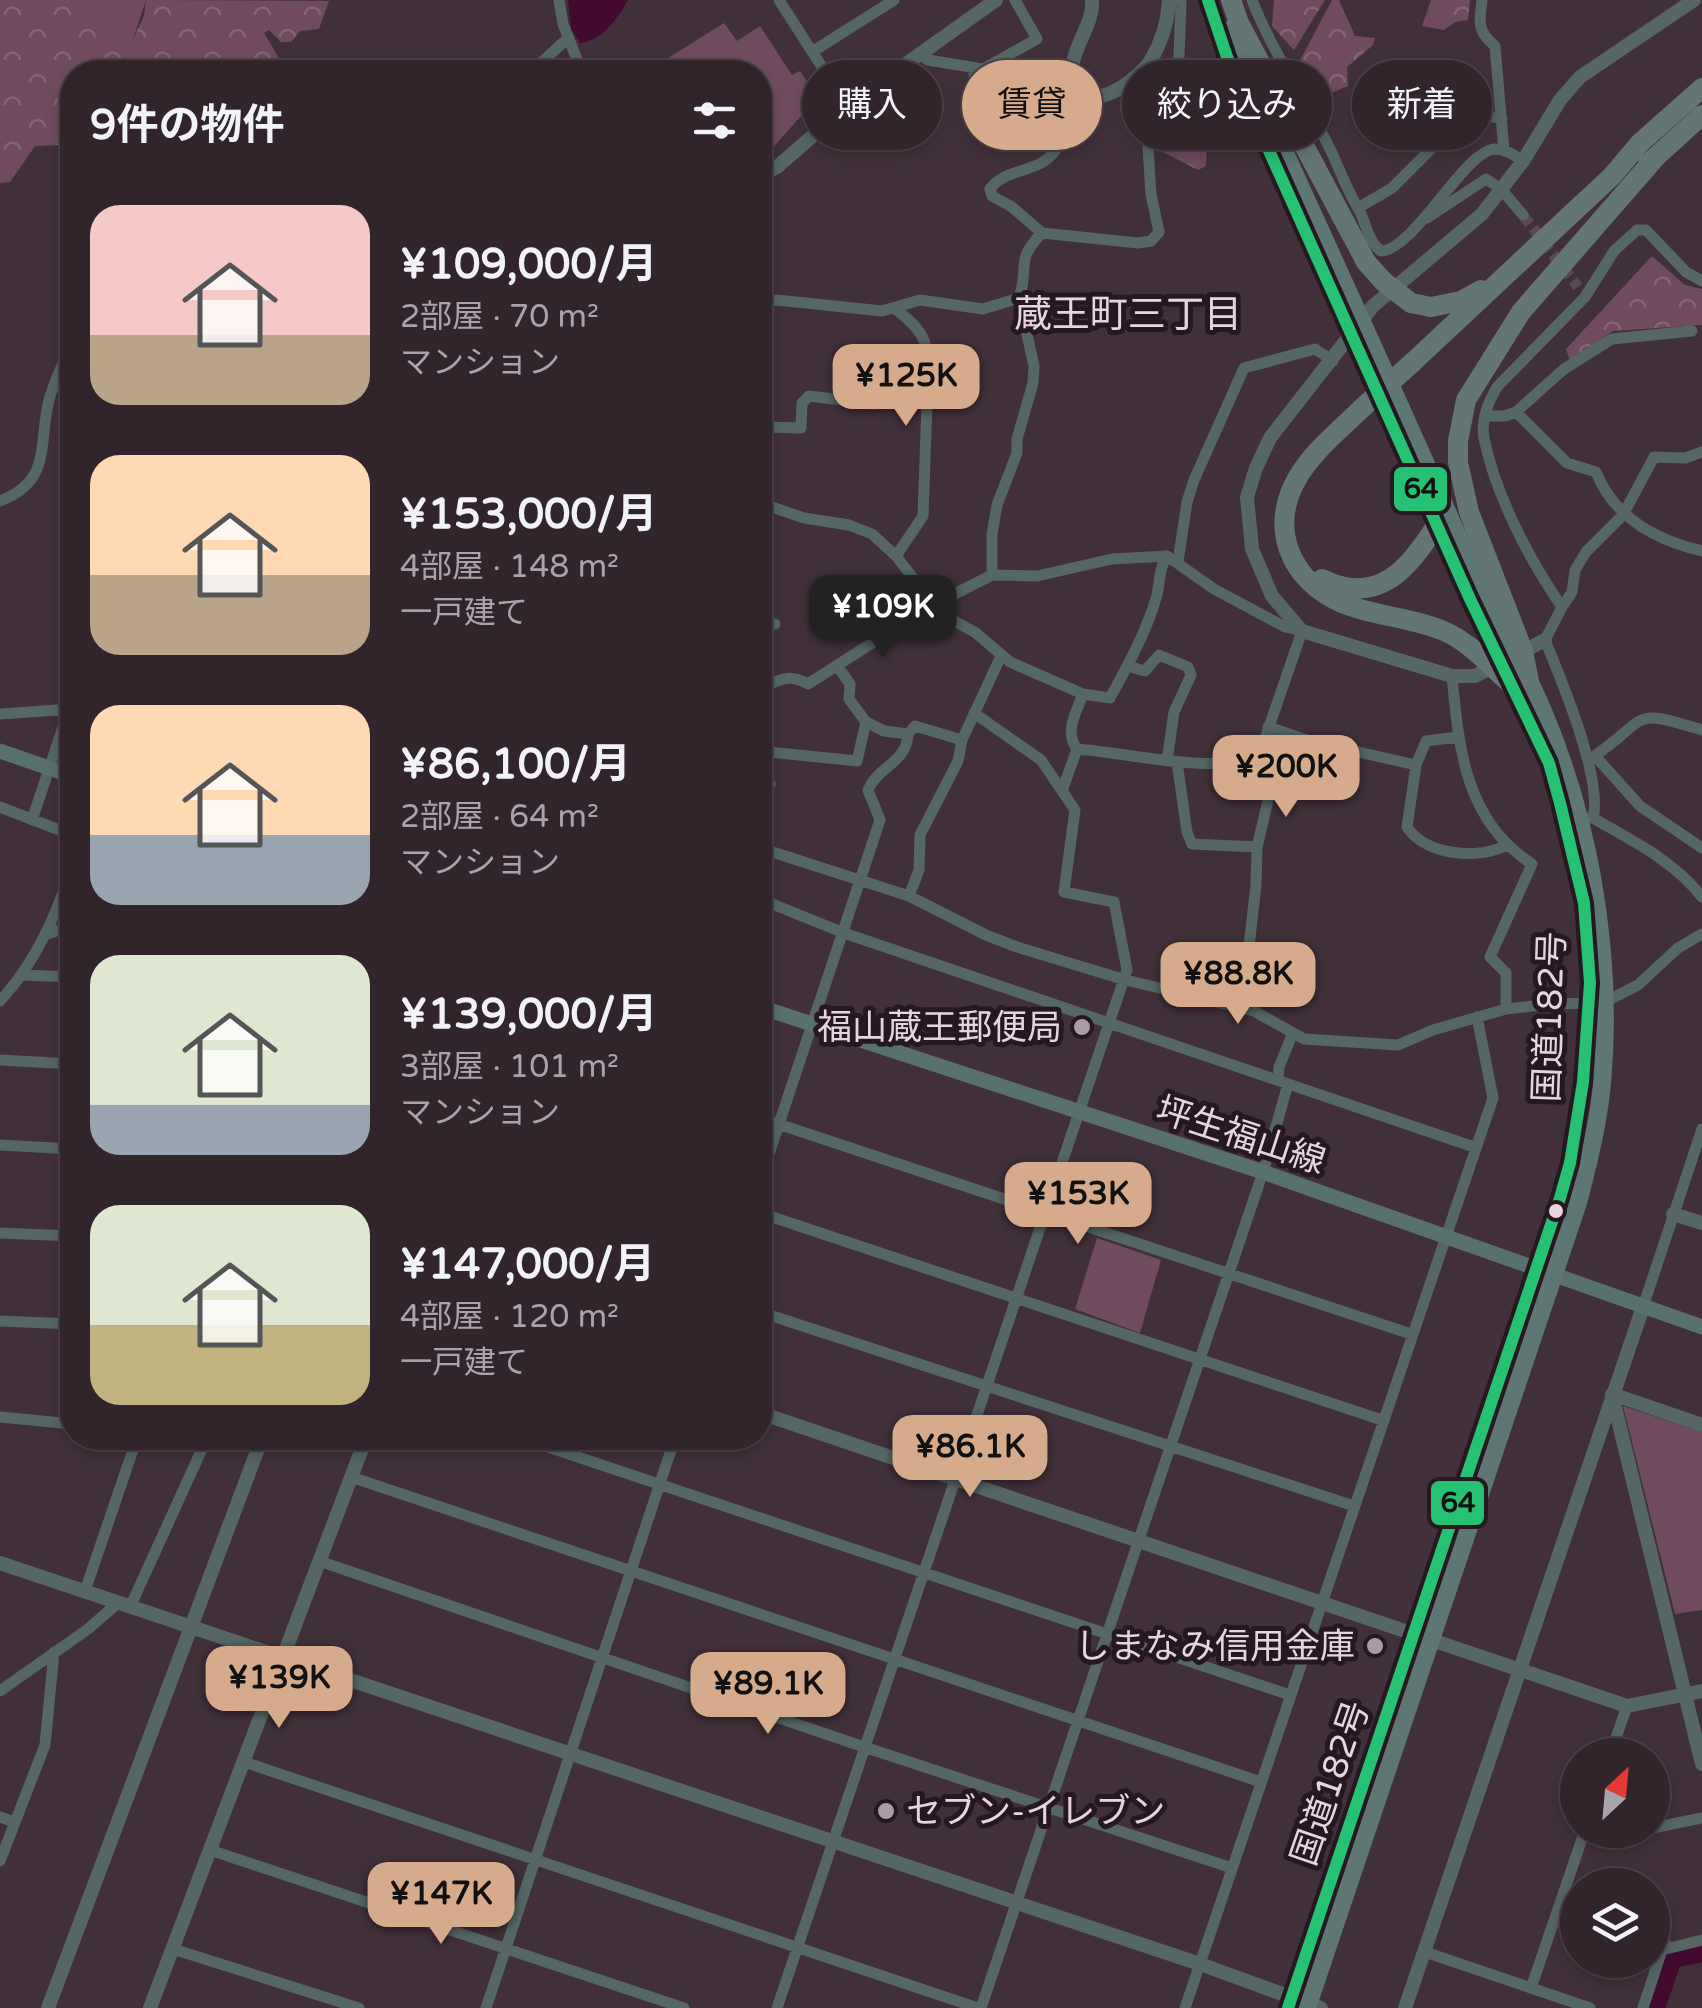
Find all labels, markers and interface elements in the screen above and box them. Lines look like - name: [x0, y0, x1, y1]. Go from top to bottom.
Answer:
- chip: 購入: [802, 60, 942, 150]
- chip: 賃貸: [962, 60, 1102, 150]
- chip: 絞り込み: [1122, 60, 1332, 150]
- chip: 新着: [1352, 60, 1492, 150]
- icon: filters: [687, 93, 742, 148]
- text: 9件の物件: [90, 100, 284, 151]
- text: ¥109,000/月: [400, 239, 657, 290]
- icon: home: [170, 245, 290, 365]
- district label: 蔵王町三丁目: [1014, 292, 1242, 338]
- text: 2部屋 · 70 m²: [400, 298, 599, 336]
- text: マンション: [400, 344, 560, 382]
- pin: ¥125K: [836, 344, 976, 429]
- text: ¥125K: [855, 357, 957, 395]
- line badge: 64: [1392, 465, 1449, 513]
- text: 64: [1403, 472, 1439, 506]
- text: ¥153,000/月: [400, 489, 657, 540]
- icon: home: [170, 495, 290, 615]
- text: 4部屋 · 148 m²: [400, 548, 619, 586]
- pin: ¥109K: [813, 575, 953, 660]
- text: ¥109K: [832, 588, 934, 626]
- text: 一戸建て: [400, 594, 528, 632]
- pin: ¥200K: [1216, 735, 1356, 820]
- text: ¥86,100/月: [400, 739, 631, 790]
- icon: home: [170, 745, 290, 865]
- text: ¥200K: [1235, 748, 1337, 786]
- text: 2部屋 · 64 m²: [400, 798, 599, 836]
- text: マンション: [400, 844, 560, 882]
- street label: 国道182号: [1526, 931, 1574, 1103]
- pin: ¥88.8K: [1157, 942, 1319, 1027]
- text: ¥88.8K: [1183, 955, 1293, 993]
- text: ¥139,000/月: [400, 989, 657, 1040]
- icon: home: [170, 995, 290, 1115]
- place label: 福山蔵王郵便局: [817, 1007, 1062, 1049]
- marker: 福山蔵王郵便局: [1071, 1016, 1093, 1038]
- text: 3部屋 · 101 m²: [400, 1048, 619, 1086]
- street label: 坪生福山線: [1151, 1089, 1330, 1183]
- text: マンション: [400, 1094, 560, 1132]
- pin: ¥153K: [1008, 1162, 1148, 1247]
- text: ¥153K: [1027, 1175, 1129, 1213]
- unlabelled marker: [1546, 1201, 1566, 1221]
- text: ¥147,000/月: [400, 1239, 655, 1290]
- icon: home: [170, 1245, 290, 1365]
- text: 4部屋 · 120 m²: [400, 1298, 619, 1336]
- text: 一戸建て: [400, 1344, 528, 1382]
- pin: ¥86.1K: [889, 1415, 1051, 1500]
- text: ¥86.1K: [914, 1428, 1026, 1466]
- line badge: 64: [1429, 1479, 1486, 1527]
- text: 64: [1440, 1486, 1476, 1520]
- place label: しまなみ信用金庫: [1075, 1626, 1355, 1668]
- marker: しまなみ信用金庫: [1364, 1635, 1386, 1657]
- pin: ¥139K: [209, 1646, 349, 1731]
- pin: ¥89.1K: [687, 1652, 849, 1737]
- text: ¥139K: [228, 1659, 330, 1697]
- text: ¥89.1K: [712, 1665, 824, 1703]
- street label: 国道182号: [1283, 1696, 1379, 1871]
- north arrow: [1560, 1738, 1670, 1848]
- map controls: [1560, 1738, 1670, 1978]
- place label: セブン-イレブン: [906, 1791, 1165, 1833]
- marker: セブン-イレブン: [875, 1800, 897, 1822]
- pin: ¥147K: [371, 1862, 511, 1947]
- button: layers: [1560, 1868, 1670, 1978]
- text: ¥147K: [390, 1875, 492, 1913]

